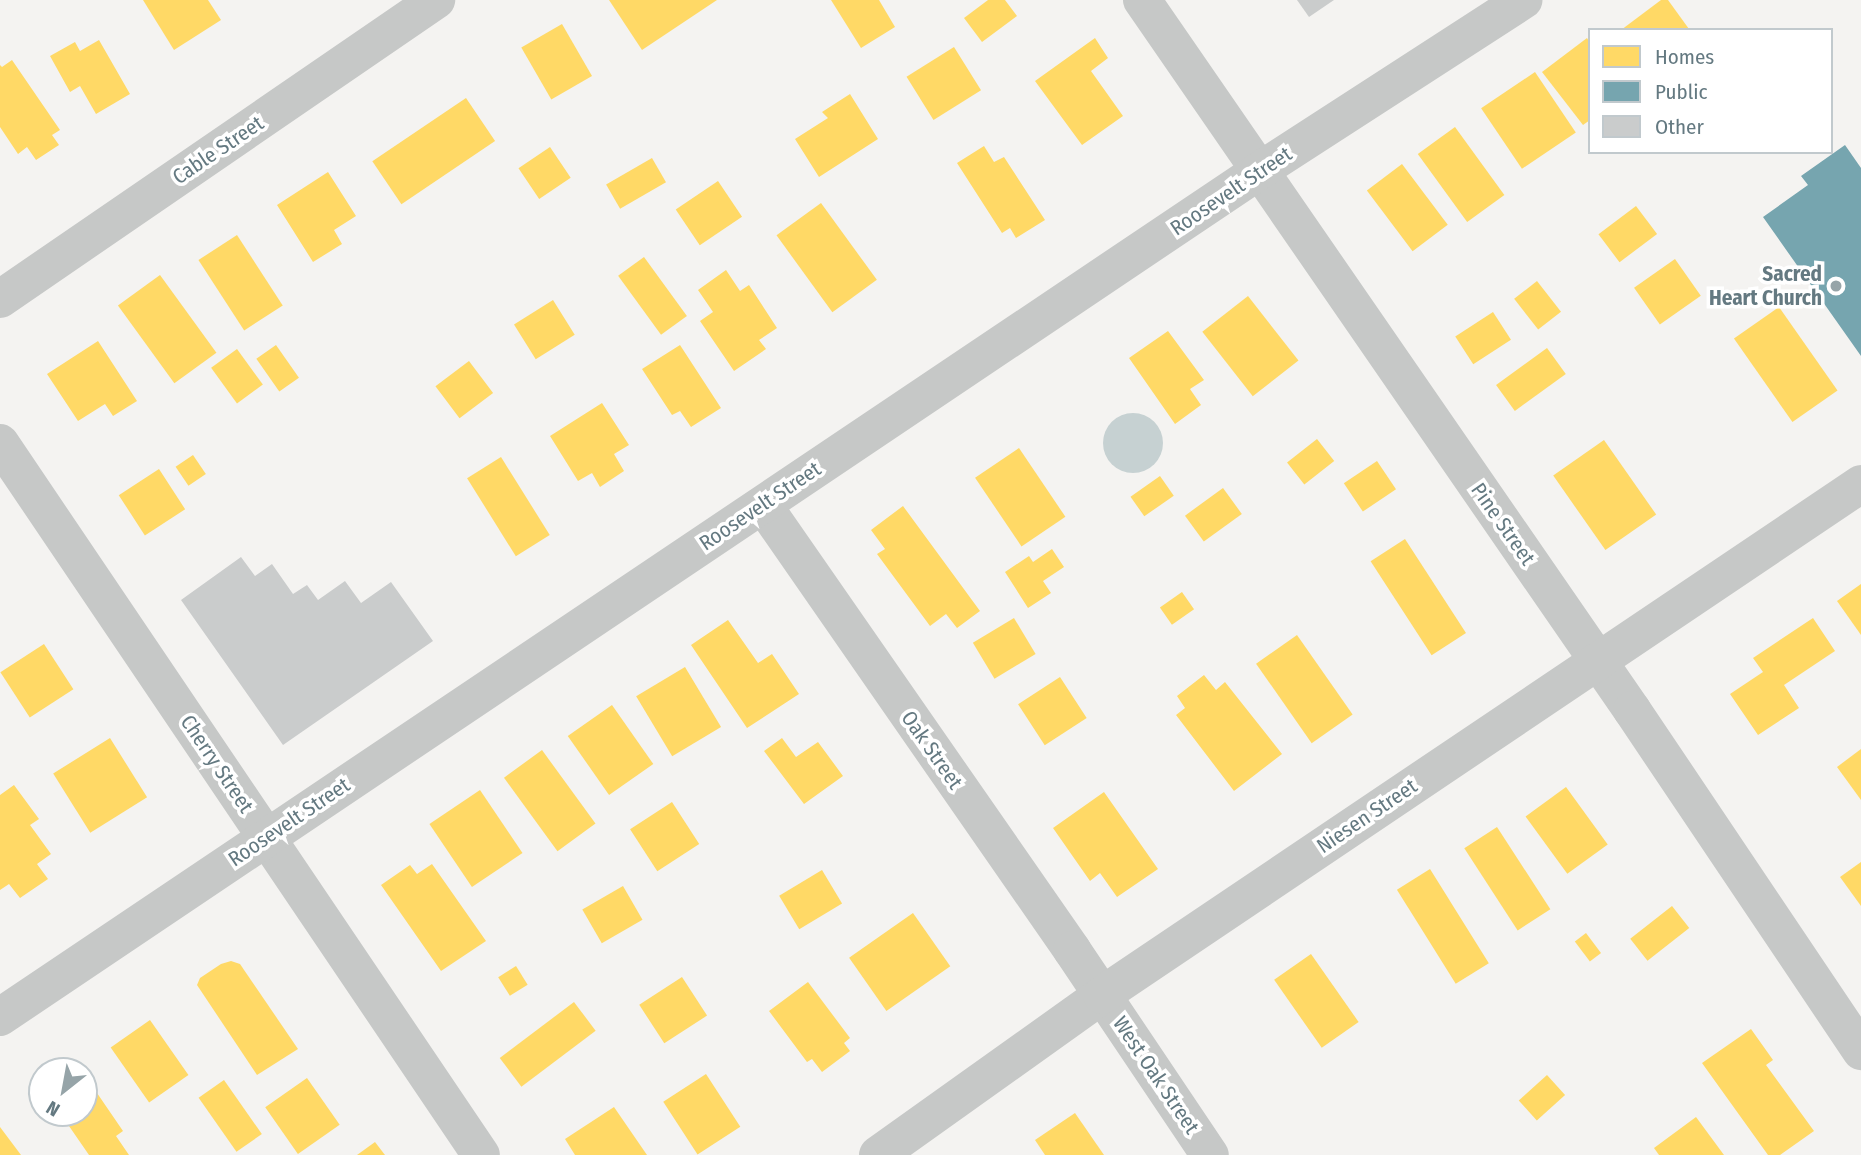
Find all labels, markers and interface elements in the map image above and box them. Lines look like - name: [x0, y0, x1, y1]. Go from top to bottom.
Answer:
- legend: [1588, 28, 1833, 154]
- text: Homes: [1655, 44, 1714, 70]
- text: Public: [1655, 79, 1707, 105]
- street label: Cable Street: [168, 110, 268, 190]
- text: Other: [1655, 114, 1704, 140]
- street label: Roosevelt Street: [1165, 141, 1297, 241]
- place label: Sacred Heart Church: [1709, 261, 1822, 311]
- marker: Sacred Heart Church: [1828, 278, 1844, 294]
- street label: Roosevelt Street: [694, 456, 826, 556]
- street label: Pine Street: [1466, 478, 1540, 570]
- street label: Oak Street: [896, 706, 968, 794]
- street label: Cherry Street: [175, 710, 259, 818]
- street label: Roosevelt Street: [223, 772, 355, 872]
- street label: Niesen Street: [1312, 773, 1422, 859]
- street label: West Oak Street: [1107, 1011, 1205, 1139]
- north arrow: [28, 1057, 98, 1127]
- text: N: [42, 1096, 64, 1122]

